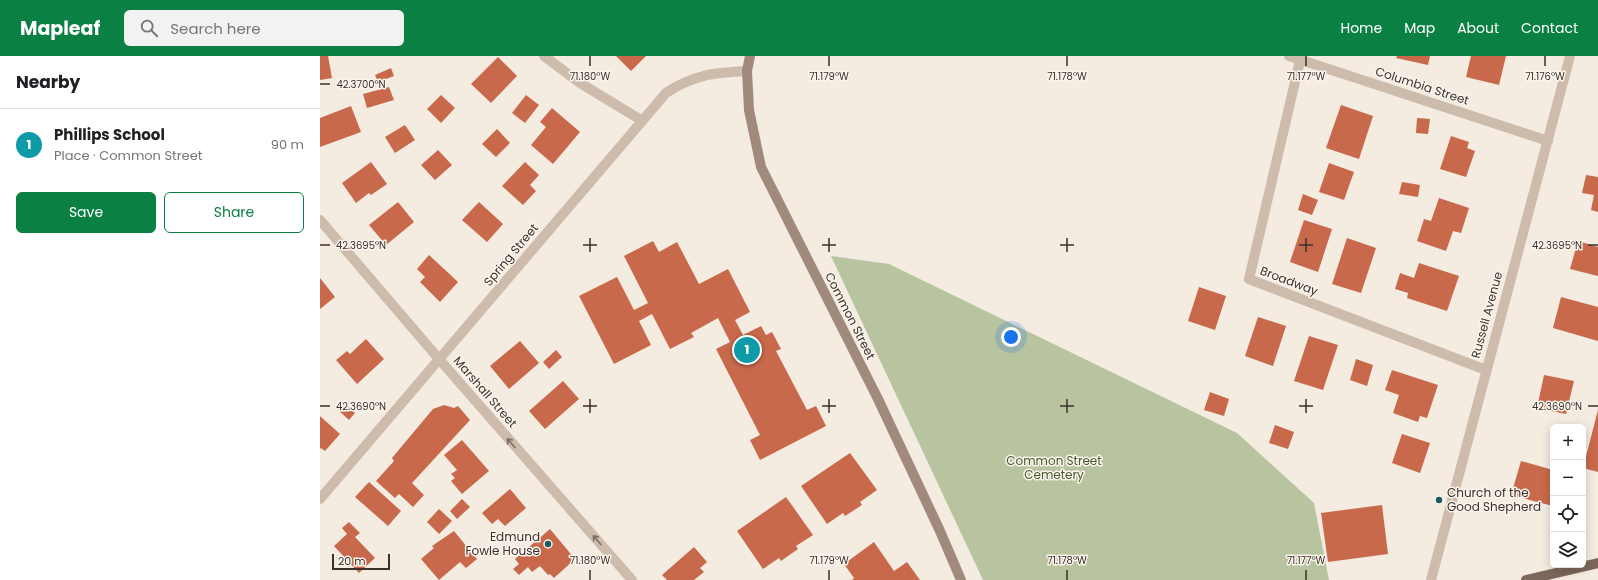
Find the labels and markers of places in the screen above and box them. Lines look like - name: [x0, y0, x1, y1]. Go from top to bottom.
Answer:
- pin: 1: [734, 335, 760, 365]
- place label: Church of the Good Shepherd: [1447, 484, 1541, 515]
- marker: Church of the Good Shepherd: [1434, 495, 1444, 505]
- place label: Edmund Fowle House: [465, 528, 540, 559]
- marker: Edmund Fowle House: [543, 539, 553, 549]

